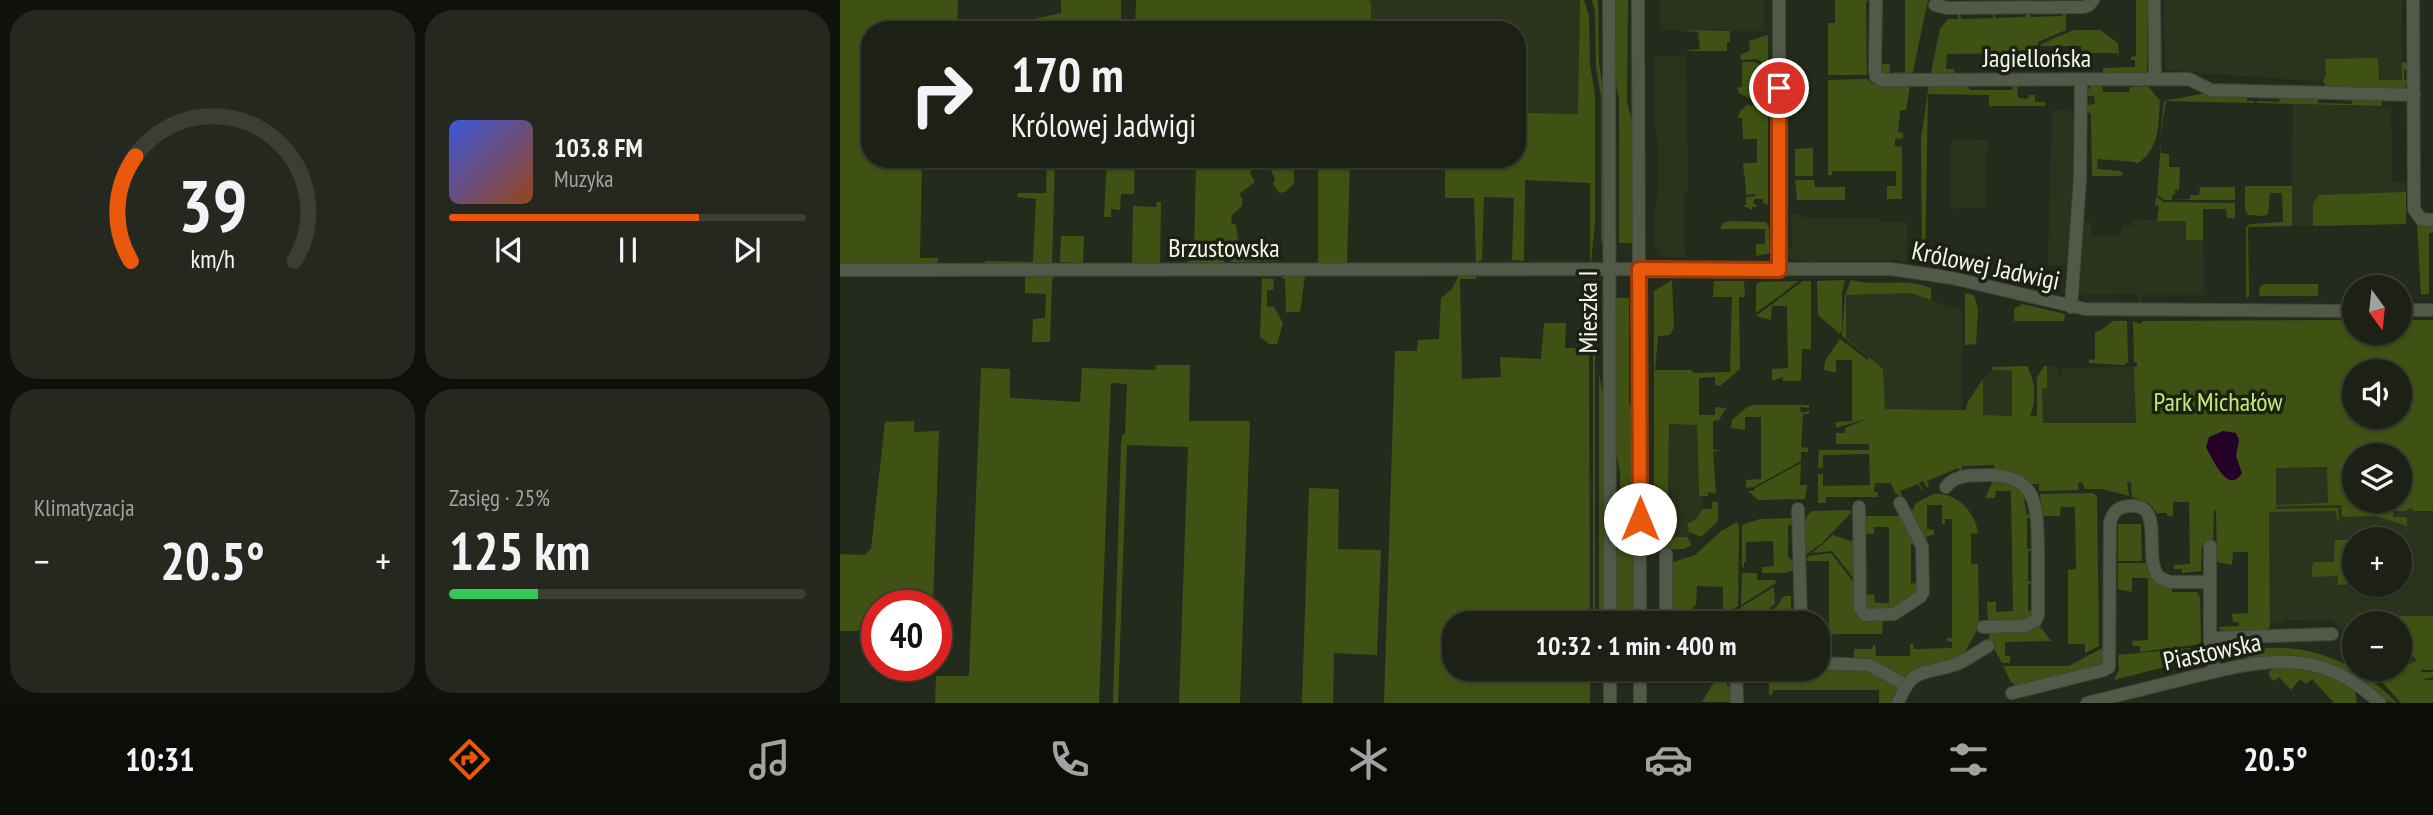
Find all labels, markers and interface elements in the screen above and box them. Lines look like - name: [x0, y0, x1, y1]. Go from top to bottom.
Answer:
- street label: Jagiellońska: [1982, 41, 2091, 74]
- text: 170 m: [1011, 42, 1124, 106]
- icon: right: [896, 49, 987, 140]
- pin: [1749, 58, 1809, 118]
- icon: arrive: [1760, 69, 1798, 107]
- text: Królowej Jadwigi: [1011, 104, 1196, 146]
- text: 103.8 FM: [554, 131, 643, 164]
- text: 39: [178, 157, 247, 251]
- text: Muzyka: [554, 164, 614, 193]
- icon: previous: [490, 231, 528, 269]
- icon: pause: [609, 231, 647, 269]
- icon: next: [728, 231, 766, 269]
- street label: Brzustowska: [1168, 231, 1280, 264]
- street label: Królowej Jadwigi: [1909, 233, 2063, 297]
- text: km/h: [190, 243, 235, 275]
- street label: Mieszka I: [1571, 270, 1604, 354]
- north arrow: [2342, 275, 2412, 345]
- map controls: [2342, 275, 2412, 681]
- button: sound: [2342, 359, 2412, 429]
- park label: Park Michałów: [2153, 385, 2283, 418]
- button: layers: [2342, 443, 2412, 513]
- position arrow: [1603, 482, 1677, 556]
- text: Zasięg · 25%: [449, 483, 550, 512]
- text: Klimatyzacja: [34, 493, 134, 522]
- text: 125 km: [449, 517, 590, 584]
- text: 20.5°: [160, 527, 265, 594]
- button: +: [2342, 527, 2412, 597]
- text: −: [34, 536, 50, 585]
- text: +: [375, 536, 391, 585]
- speed limit sign: 40: [861, 590, 952, 681]
- button: −: [2342, 611, 2412, 681]
- street label: Piastowska: [2160, 625, 2264, 677]
- text: 10:32 · 1 min · 400 m: [1536, 629, 1736, 662]
- icon: directions: [445, 735, 494, 784]
- icon: music: [745, 735, 794, 784]
- icon: phone: [1045, 735, 1094, 784]
- icon: climate: [1344, 735, 1393, 784]
- icon: car: [1644, 735, 1693, 784]
- icon: filters: [1944, 735, 1993, 784]
- text: 10:31: [125, 738, 195, 780]
- text: 20.5°: [2243, 738, 2308, 780]

